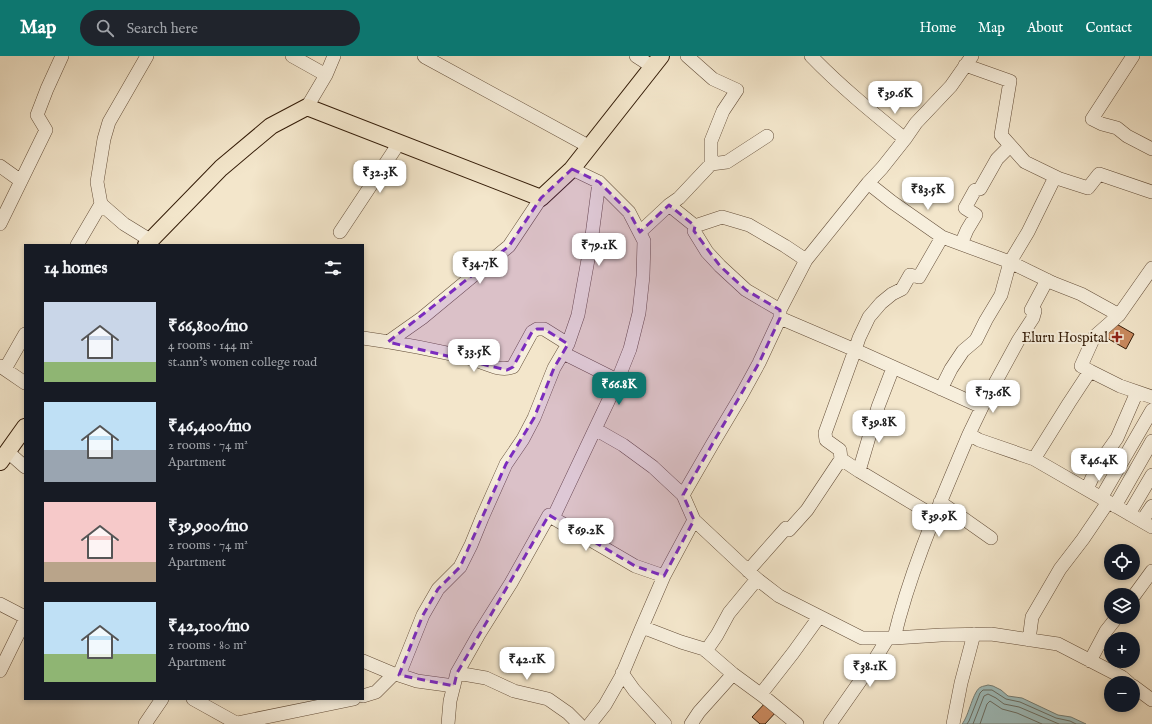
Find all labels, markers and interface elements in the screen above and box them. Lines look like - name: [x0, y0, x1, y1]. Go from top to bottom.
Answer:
- search box: [80, 10, 360, 46]
- text: Map: [20, 16, 56, 40]
- icon: search: [94, 17, 116, 39]
- text: Search here: [126, 19, 198, 38]
- text: Home: [920, 19, 956, 37]
- text: Map: [978, 19, 1005, 37]
- text: About: [1027, 19, 1063, 37]
- text: Contact: [1085, 19, 1132, 37]
- pin: ₹39.6K: [862, 81, 928, 115]
- text: ₹39.6K: [877, 85, 913, 102]
- pin: ₹32.3K: [347, 160, 413, 194]
- text: ₹32.3K: [362, 164, 398, 181]
- pin: ₹83.5K: [895, 177, 961, 211]
- text: ₹83.5K: [911, 181, 945, 198]
- pin: ₹79.1K: [566, 233, 632, 267]
- text: ₹79.1K: [581, 237, 617, 254]
- pin: ₹34.7K: [447, 251, 513, 285]
- text: ₹34.7K: [462, 255, 498, 272]
- icon: filters: [322, 257, 344, 279]
- text: 14 homes: [44, 258, 107, 279]
- text: ₹66,800/mo: [168, 316, 248, 337]
- icon: home: [76, 318, 124, 366]
- place label: Eluru Hospital: [1022, 329, 1108, 347]
- marker: Eluru Hospital: [1111, 331, 1123, 343]
- text: 4 rooms · 144 m²: [168, 337, 253, 354]
- pin: ₹33.5K: [441, 339, 507, 373]
- text: ₹33.5K: [457, 343, 491, 360]
- text: st.ann's women college road: [168, 354, 317, 371]
- pin: ₹66.8K: [586, 372, 652, 406]
- text: ₹66.8K: [601, 376, 637, 393]
- pin: ₹73.6K: [960, 380, 1026, 414]
- text: ₹73.6K: [975, 384, 1011, 401]
- pin: ₹39.8K: [846, 410, 912, 444]
- text: ₹39.8K: [861, 414, 897, 431]
- text: ₹46,400/mo: [168, 416, 251, 437]
- icon: home: [76, 418, 124, 466]
- text: 2 rooms · 74 m²: [168, 437, 248, 454]
- pin: ₹46.4K: [1066, 448, 1132, 482]
- text: ₹46.4K: [1080, 452, 1118, 469]
- text: Apartment: [168, 454, 226, 471]
- pin: ₹39.9K: [906, 504, 972, 538]
- text: ₹39.9K: [921, 508, 957, 525]
- text: ₹39,900/mo: [168, 516, 248, 537]
- icon: home: [76, 518, 124, 566]
- pin: ₹69.2K: [553, 518, 619, 552]
- text: ₹69.2K: [568, 522, 604, 539]
- text: 2 rooms · 74 m²: [168, 537, 248, 554]
- map controls: [1104, 544, 1140, 712]
- button: locate: [1104, 544, 1140, 580]
- text: Apartment: [168, 554, 226, 571]
- button: layers: [1104, 588, 1140, 624]
- text: ₹42,100/mo: [168, 616, 250, 637]
- icon: home: [76, 618, 124, 666]
- button: +: [1104, 632, 1140, 668]
- text: 2 rooms · 80 m²: [168, 637, 247, 654]
- pin: ₹42.1K: [494, 647, 560, 681]
- text: ₹42.1K: [509, 651, 545, 668]
- text: Apartment: [168, 654, 226, 671]
- pin: ₹38.1K: [837, 654, 903, 688]
- text: ₹38.1K: [853, 658, 887, 675]
- button: −: [1104, 676, 1140, 712]

